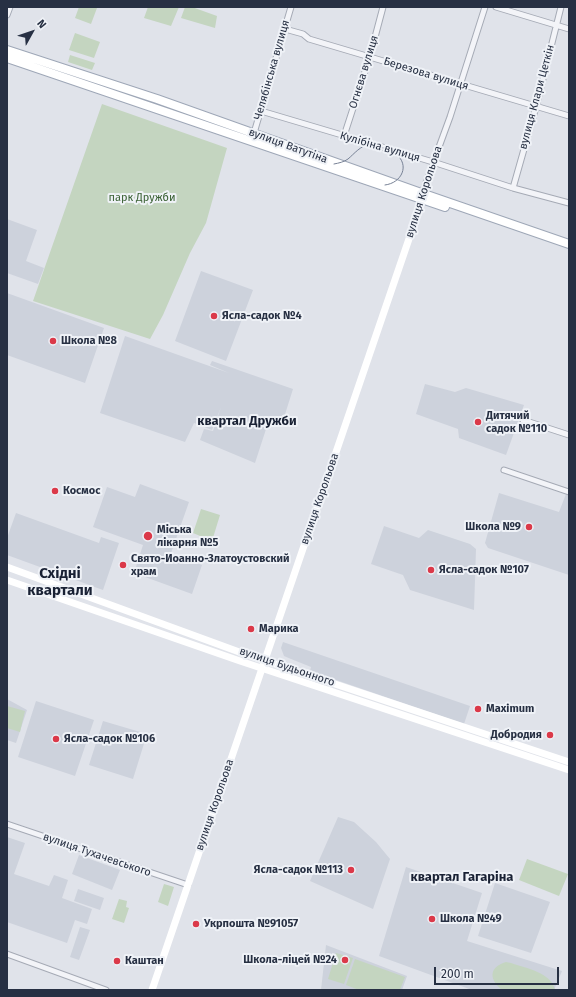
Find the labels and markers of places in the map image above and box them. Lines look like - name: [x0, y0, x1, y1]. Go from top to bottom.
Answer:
- place label: Ясла-садок №4: [222, 309, 302, 323]
- marker: Ясла-садок №4: [209, 311, 219, 321]
- place label: Школа №8: [61, 334, 117, 348]
- marker: Школа №8: [48, 336, 58, 346]
- place label: Дитячий садок №110: [486, 409, 547, 435]
- marker: Дитячий садок №110: [473, 417, 483, 427]
- place label: Космос: [63, 484, 100, 498]
- marker: Космос: [50, 486, 60, 496]
- place label: Школа №9: [465, 520, 521, 534]
- marker: Школа №9: [524, 522, 534, 532]
- place label: Міська лікарня №5: [157, 523, 218, 549]
- marker: Міська лікарня №5: [142, 530, 154, 542]
- place label: Свято-Иоанно-Златоустовский храм: [131, 552, 290, 578]
- marker: Свято-Иоанно-Златоустовский храм: [118, 560, 128, 570]
- place label: Ясла-садок №107: [439, 563, 529, 577]
- marker: Ясла-садок №107: [426, 565, 436, 575]
- place label: Марика: [259, 622, 299, 636]
- marker: Марика: [246, 624, 256, 634]
- place label: Maximum: [486, 702, 534, 716]
- marker: Maximum: [473, 704, 483, 714]
- place label: Добродия: [491, 728, 542, 742]
- marker: Добродия: [545, 730, 555, 740]
- place label: Ясла-садок №106: [64, 732, 155, 746]
- marker: Ясла-садок №106: [51, 734, 61, 744]
- place label: Ясла-садок №113: [254, 863, 343, 877]
- marker: Ясла-садок №113: [346, 865, 356, 875]
- place label: Школа №49: [440, 912, 502, 926]
- marker: Школа №49: [427, 914, 437, 924]
- place label: Укрпошта №91057: [204, 917, 298, 931]
- marker: Укрпошта №91057: [191, 919, 201, 929]
- place label: Школа-ліцей №24: [243, 953, 337, 967]
- place label: Каштан: [125, 954, 164, 968]
- marker: Школа-ліцей №24: [340, 955, 350, 965]
- marker: Каштан: [112, 956, 122, 966]

